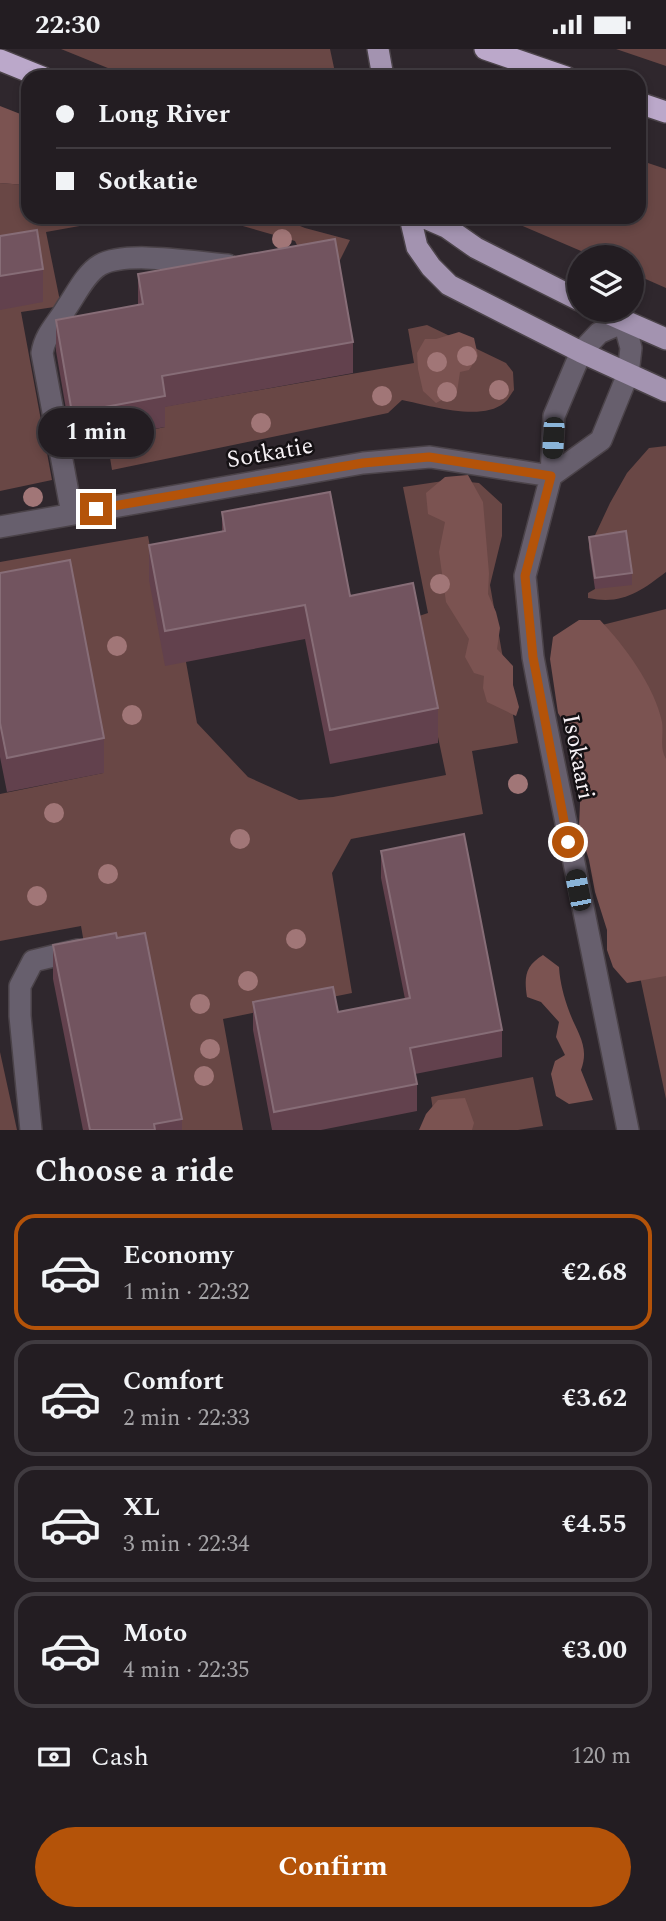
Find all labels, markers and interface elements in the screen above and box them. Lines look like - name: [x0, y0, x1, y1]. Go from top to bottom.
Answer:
- text: 22:30: [35, 5, 100, 45]
- text: Long River: [98, 94, 230, 134]
- text: Sotkatie: [98, 161, 198, 201]
- map controls: [567, 245, 644, 322]
- button: layers: [567, 245, 644, 322]
- callout: 1 min: [38, 407, 154, 456]
- text: 1 min: [65, 415, 127, 450]
- car: [542, 416, 565, 460]
- street label: Sotkatie: [224, 428, 316, 478]
- route end: [80, 493, 112, 525]
- street label: Isokaari: [552, 711, 604, 803]
- route start: [552, 826, 584, 858]
- car: [564, 867, 593, 913]
- text: Choose a ride: [35, 1147, 234, 1196]
- text: Economy: [123, 1235, 233, 1275]
- icon: car: [39, 1241, 102, 1304]
- text: €2.68: [562, 1252, 627, 1292]
- text: 1 min · 22:32: [123, 1275, 250, 1310]
- text: Comfort: [123, 1361, 224, 1401]
- icon: car: [39, 1367, 102, 1430]
- text: €3.62: [562, 1378, 627, 1418]
- text: 2 min · 22:33: [123, 1401, 250, 1436]
- text: XL: [123, 1487, 160, 1527]
- icon: car: [39, 1493, 102, 1556]
- text: €4.55: [562, 1504, 627, 1544]
- text: 3 min · 22:34: [123, 1527, 250, 1562]
- text: Moto: [123, 1613, 187, 1653]
- icon: car: [39, 1619, 102, 1682]
- text: €3.00: [562, 1630, 627, 1670]
- text: 4 min · 22:35: [123, 1653, 250, 1688]
- text: Cash: [91, 1737, 149, 1777]
- icon: cash: [35, 1738, 73, 1776]
- text: 120 m: [571, 1739, 631, 1774]
- button: Confirm: [35, 1827, 631, 1907]

